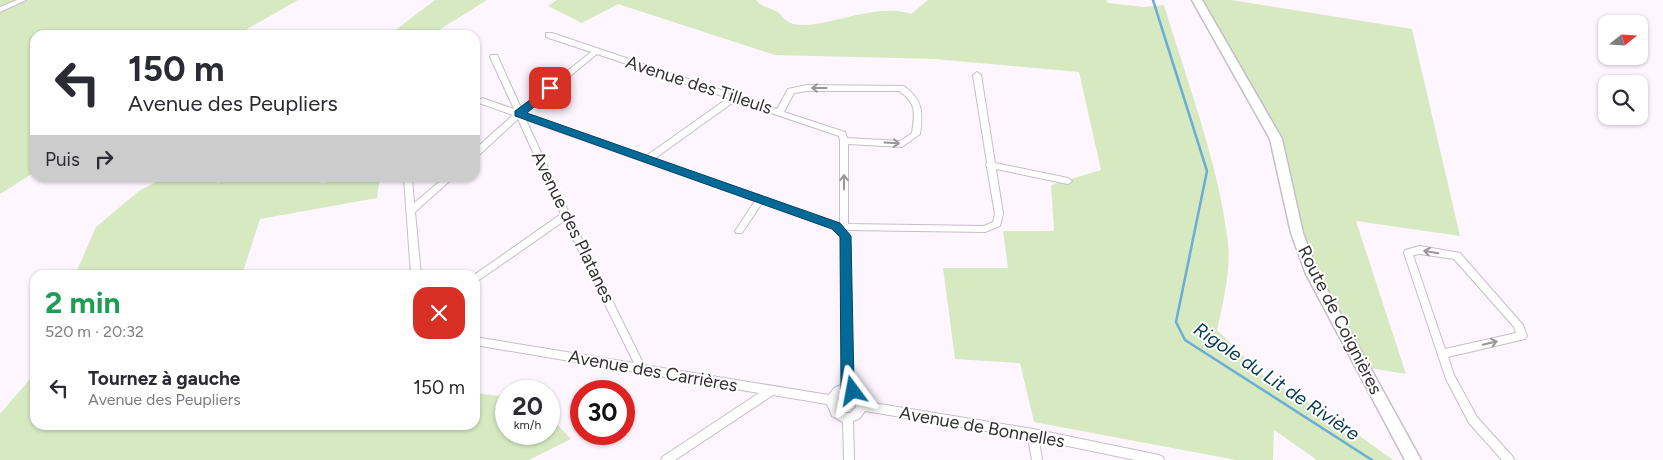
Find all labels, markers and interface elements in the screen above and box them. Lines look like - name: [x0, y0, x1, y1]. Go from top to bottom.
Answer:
- north arrow: [1598, 15, 1648, 65]
- map controls: [1598, 15, 1648, 125]
- text: 150 m: [128, 48, 225, 90]
- icon: left: [45, 50, 110, 115]
- street label: Avenue des Tilleuls: [623, 51, 775, 119]
- pin: [529, 67, 571, 109]
- icon: arrive: [536, 74, 564, 102]
- button: search: [1598, 75, 1648, 125]
- one-way arrow: [811, 83, 828, 93]
- text: Avenue des Peupliers: [128, 90, 338, 117]
- one-way arrow: [884, 139, 900, 148]
- icon: right: [90, 145, 118, 173]
- street label: Avenue des Platanes: [527, 147, 619, 307]
- text: Puis: [45, 148, 80, 171]
- one-way arrow: [839, 174, 849, 190]
- street label: Route de Coignières: [1293, 242, 1387, 398]
- one-way arrow: [1423, 247, 1439, 257]
- text: 2 min: [45, 284, 121, 321]
- button: close: [413, 287, 465, 339]
- water label: Rigole du Lit de Rivière: [1190, 317, 1364, 446]
- text: 520 m · 20:32: [45, 322, 144, 341]
- one-way arrow: [1482, 338, 1498, 347]
- street label: Avenue des Carrières: [567, 345, 739, 397]
- position arrow: [826, 364, 878, 416]
- text: Tournez à gauche: [88, 367, 240, 390]
- icon: left: [45, 374, 73, 402]
- text: 150 m: [413, 376, 465, 399]
- speed limit sign: 30: [570, 380, 635, 445]
- text: Avenue des Peupliers: [88, 390, 241, 409]
- text: 20: [512, 391, 543, 421]
- street label: Avenue de Bonnelles: [898, 402, 1066, 452]
- text: km/h: [514, 418, 541, 432]

